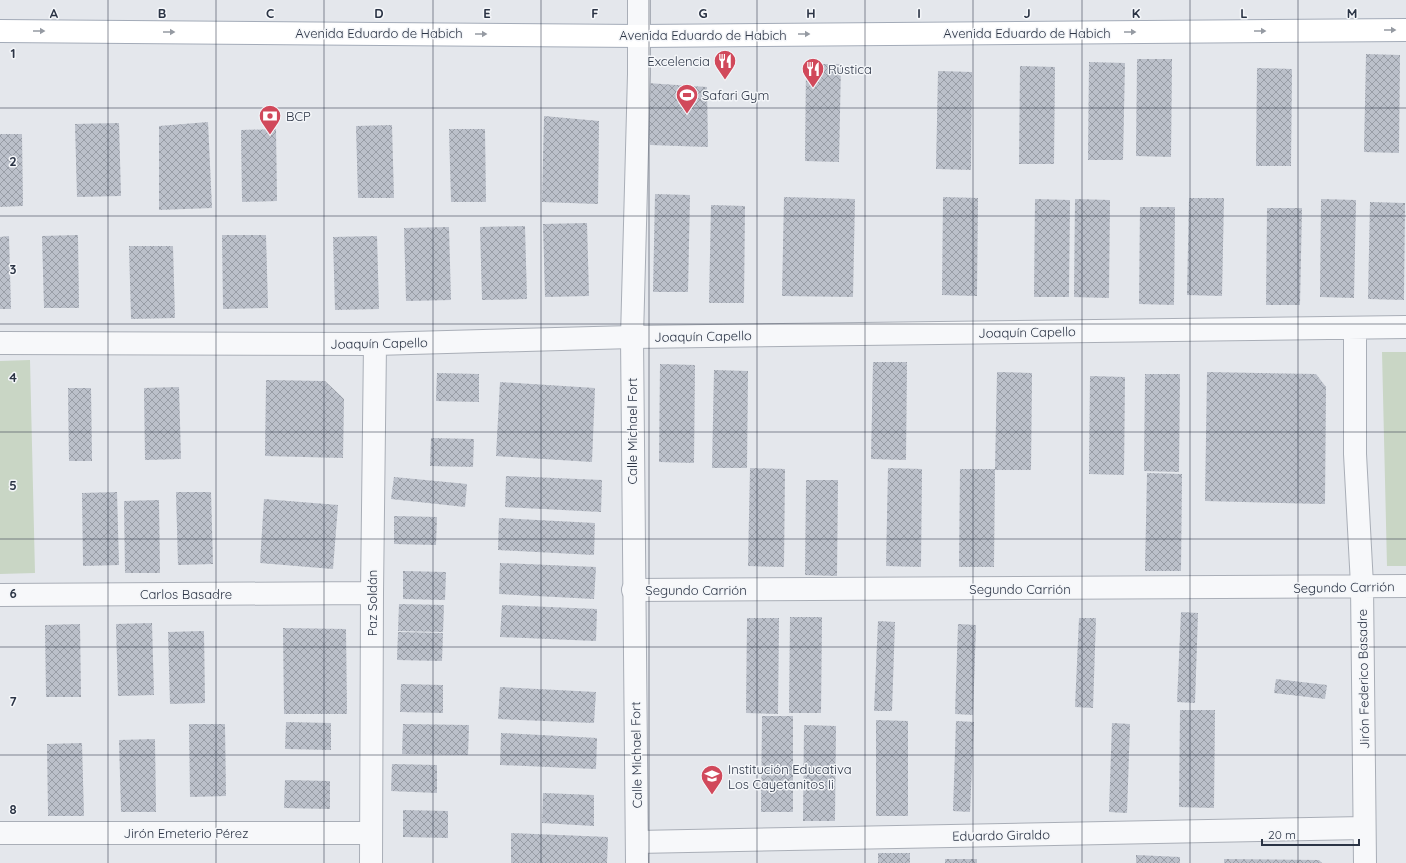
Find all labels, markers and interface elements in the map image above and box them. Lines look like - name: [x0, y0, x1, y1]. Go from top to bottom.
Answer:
- text: A: [50, 5, 59, 21]
- text: B: [158, 5, 166, 21]
- text: C: [266, 5, 274, 21]
- text: D: [374, 5, 384, 21]
- text: E: [483, 5, 491, 21]
- text: F: [591, 5, 599, 21]
- text: G: [698, 5, 708, 21]
- text: H: [806, 5, 816, 21]
- text: I: [917, 5, 921, 21]
- text: J: [1023, 5, 1031, 21]
- text: K: [1132, 5, 1141, 21]
- text: L: [1240, 5, 1248, 21]
- text: M: [1347, 5, 1357, 21]
- street label: Avenida Eduardo de Habich: [295, 25, 463, 41]
- street label: Avenida Eduardo de Habich: [943, 25, 1111, 41]
- street label: Avenida Eduardo de Habich: [619, 27, 787, 43]
- one-way arrow: [1384, 27, 1397, 33]
- one-way arrow: [33, 28, 46, 34]
- one-way arrow: [1254, 28, 1267, 34]
- one-way arrow: [163, 29, 176, 35]
- one-way arrow: [1124, 29, 1137, 35]
- one-way arrow: [475, 31, 488, 37]
- one-way arrow: [798, 31, 811, 37]
- text: 1: [10, 45, 16, 61]
- restaurant icon: Excelencia: [712, 48, 738, 81]
- place label: Excelencia: [647, 53, 710, 69]
- restaurant icon: Rústica: [800, 56, 826, 89]
- place label: Rústica: [828, 61, 872, 77]
- sports icon: Safari Gym: [674, 82, 700, 115]
- place label: Safari Gym: [702, 87, 769, 103]
- bank icon: BCP: [257, 103, 283, 136]
- place label: BCP: [286, 108, 311, 124]
- text: 2: [9, 153, 17, 169]
- text: 3: [10, 261, 17, 277]
- street label: Joaquín Capello: [978, 323, 1076, 341]
- street label: Joaquín Capello: [654, 327, 752, 345]
- street label: Joaquín Capello: [330, 334, 428, 352]
- text: 4: [9, 369, 17, 385]
- street label: Calle Michael Fort: [624, 378, 640, 484]
- text: 5: [9, 477, 17, 493]
- street label: Paz Soldán: [364, 570, 380, 636]
- street label: Segundo Carrión: [1293, 578, 1395, 596]
- street label: Segundo Carrión: [969, 581, 1071, 597]
- street label: Segundo Carrión: [645, 582, 747, 598]
- text: 6: [9, 585, 17, 601]
- street label: Carlos Basadre: [140, 586, 232, 602]
- street label: Jirón Federico Basadre: [1354, 609, 1372, 749]
- text: 7: [9, 693, 17, 709]
- street label: Calle Michael Fort: [627, 701, 645, 809]
- place label: Institución Educativa Los Cayetanitos Ii: [728, 761, 852, 792]
- school or university icon: Institución Educativa Los Cayetanitos Ii: [699, 763, 725, 796]
- text: 8: [9, 801, 17, 817]
- scale bar: [1262, 821, 1359, 847]
- street label: Jirón Emeterio Pérez: [124, 825, 248, 841]
- street label: Eduardo Giraldo: [952, 826, 1050, 844]
- text: 20 m: [1268, 827, 1296, 842]

